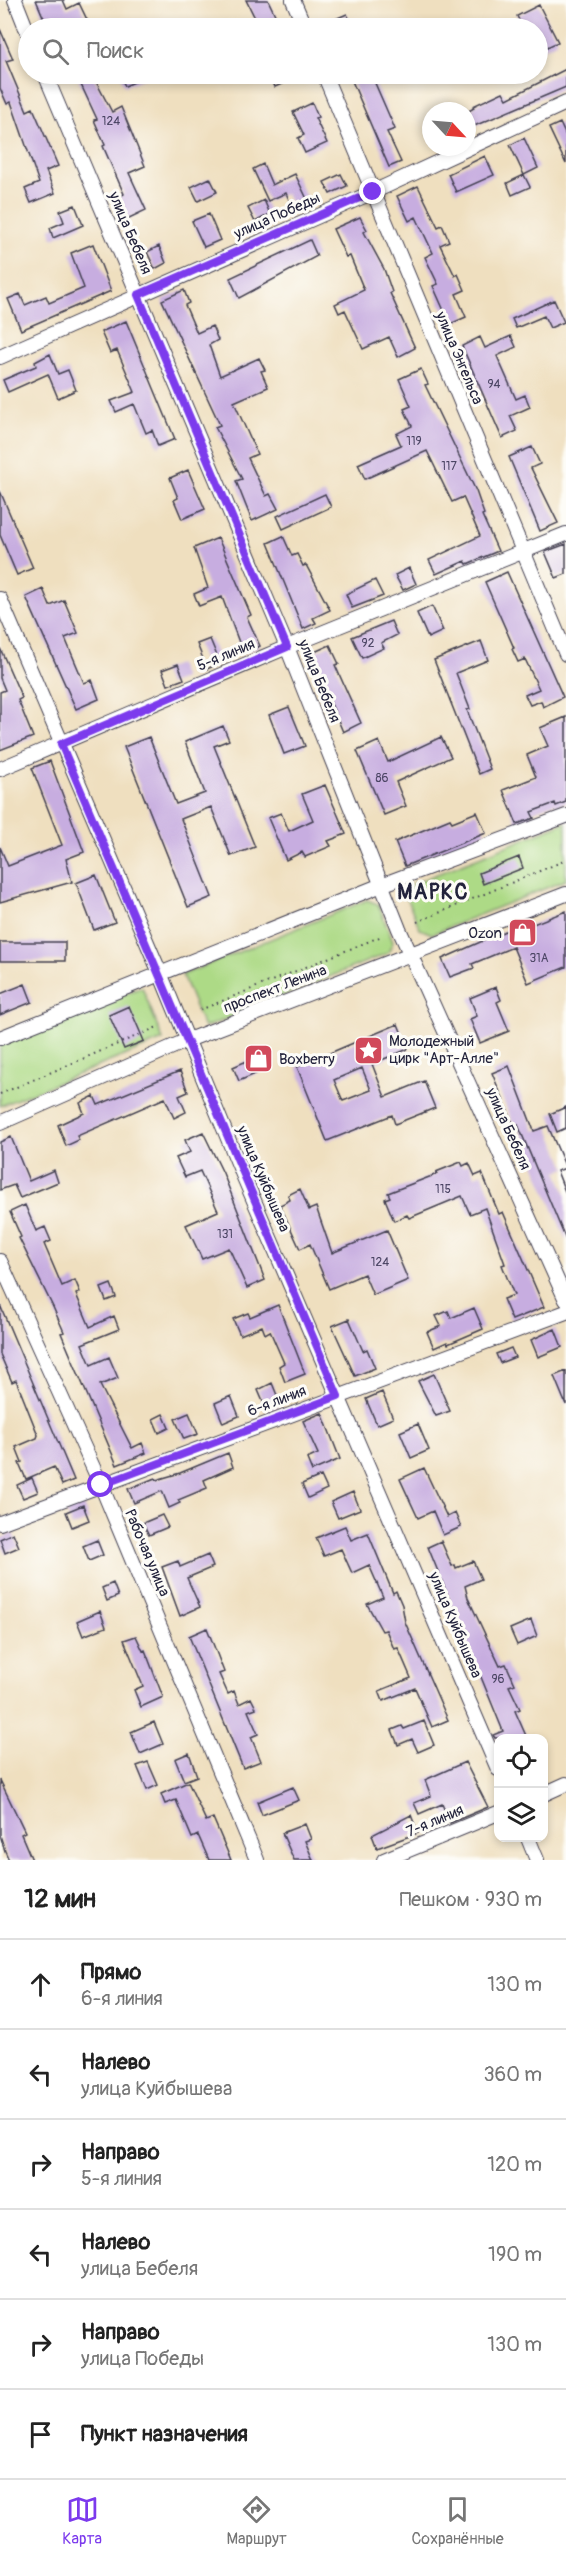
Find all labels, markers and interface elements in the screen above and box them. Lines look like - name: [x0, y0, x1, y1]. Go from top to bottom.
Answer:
- search box: [18, 18, 548, 84]
- icon: search: [39, 35, 72, 68]
- text: Поиск: [87, 37, 144, 65]
- north arrow: [422, 102, 476, 156]
- house number: 124: [102, 114, 120, 129]
- route end: [359, 178, 385, 204]
- street label: улица Бебеля: [104, 188, 156, 277]
- street label: улица Победы: [230, 189, 323, 244]
- street label: улица Энгельса: [431, 308, 487, 407]
- house number: 94: [487, 377, 501, 392]
- house number: 119: [406, 434, 422, 449]
- house number: 117: [441, 459, 458, 474]
- street label: 5-я линия: [194, 634, 258, 676]
- street label: улица Бебеля: [293, 636, 344, 725]
- house number: 92: [362, 636, 375, 651]
- house number: 86: [375, 771, 389, 786]
- district label: МАРКС: [397, 879, 469, 906]
- shop icon: Ozon: [507, 917, 539, 949]
- place label: Ozon: [468, 924, 502, 943]
- house number: 31А: [529, 951, 549, 966]
- street label: проспект Ленина: [221, 961, 329, 1017]
- place label: Молодежный цирк "Арт-Алле": [389, 1032, 499, 1068]
- place icon: Молодежный цирк "Арт-Алле": [352, 1034, 384, 1066]
- shop icon: Boxberry: [242, 1043, 274, 1075]
- place label: Boxberry: [279, 1050, 335, 1069]
- street label: улица Бебеля: [481, 1084, 535, 1173]
- street label: улица Куйбышева: [232, 1122, 294, 1235]
- house number: 115: [435, 1182, 451, 1197]
- house number: 131: [217, 1227, 233, 1242]
- house number: 124: [371, 1255, 389, 1270]
- street label: 6-я линия: [245, 1381, 309, 1421]
- route start: [87, 1471, 113, 1497]
- street label: Рабочая улица: [120, 1507, 174, 1599]
- street label: улица Куйбышева: [424, 1568, 486, 1681]
- house number: 96: [491, 1672, 505, 1687]
- map controls: [494, 1734, 548, 1842]
- button: locate: [494, 1734, 548, 1788]
- button: layers: [494, 1788, 548, 1842]
- street label: 7-я линия: [403, 1800, 467, 1842]
- text: 12 мин: [24, 1883, 96, 1915]
- text: Пешком · 930 m: [399, 1887, 542, 1912]
- text: Прямо: [81, 1958, 141, 1986]
- icon: ahead: [24, 1968, 57, 2001]
- text: 130 m: [487, 1972, 542, 1997]
- text: 6-я линия: [81, 1986, 163, 2011]
- text: Налево: [81, 2048, 150, 2076]
- icon: left: [24, 2058, 57, 2091]
- text: 360 m: [483, 2062, 542, 2087]
- text: улица Куйбышева: [81, 2076, 232, 2101]
- text: Направо: [81, 2138, 160, 2166]
- icon: right: [24, 2148, 57, 2181]
- text: 120 m: [487, 2152, 542, 2177]
- text: 5-я линия: [81, 2166, 162, 2191]
- text: Налево: [81, 2228, 150, 2256]
- icon: left: [24, 2238, 57, 2271]
- text: 190 m: [488, 2242, 542, 2267]
- text: улица Бебеля: [81, 2256, 198, 2281]
- text: Направо: [81, 2318, 160, 2346]
- icon: right: [24, 2328, 57, 2361]
- text: 130 m: [487, 2332, 542, 2357]
- text: улица Победы: [81, 2346, 204, 2371]
- icon: arrive: [24, 2418, 57, 2451]
- text: Пункт назначения: [81, 2420, 248, 2448]
- tab: Карта: [62, 2493, 102, 2549]
- tab: Маршрут: [227, 2493, 287, 2549]
- tab: Сохранённые: [411, 2493, 504, 2549]

